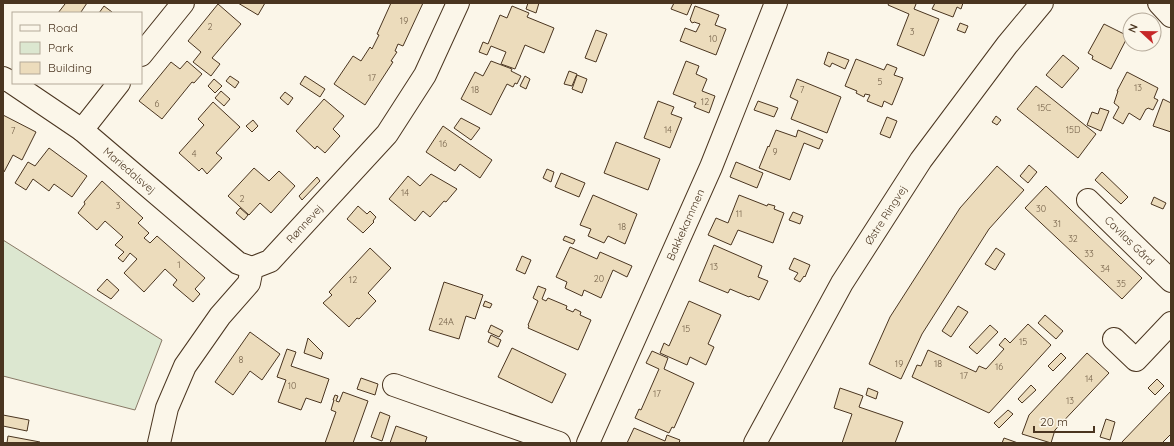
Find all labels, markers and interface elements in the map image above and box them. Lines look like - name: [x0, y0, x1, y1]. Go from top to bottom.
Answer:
- legend: [12, 12, 142, 84]
- north arrow: [1122, 12, 1162, 52]
- house number: 19: [400, 15, 408, 26]
- text: Road: [48, 20, 78, 35]
- house number: 2: [208, 21, 213, 32]
- text: N: [1125, 22, 1141, 35]
- house number: 3: [910, 26, 915, 37]
- house number: 10: [709, 33, 717, 44]
- text: Park: [48, 40, 73, 55]
- text: Building: [48, 60, 92, 75]
- house number: 17: [368, 72, 376, 83]
- house number: 5: [878, 76, 883, 87]
- house number: 13: [1134, 82, 1142, 93]
- house number: 18: [471, 84, 479, 95]
- house number: 7: [800, 84, 805, 95]
- house number: 12: [701, 96, 709, 107]
- house number: 6: [155, 98, 160, 109]
- house number: 15C: [1037, 102, 1051, 113]
- house number: 14: [664, 124, 672, 135]
- house number: 15D: [1066, 124, 1081, 135]
- house number: 7: [11, 125, 16, 136]
- house number: 16: [439, 138, 447, 149]
- street label: Mariedalsvej: [100, 144, 159, 197]
- house number: 9: [772, 146, 778, 157]
- house number: 4: [192, 148, 197, 159]
- street label: Østre Ringvej: [861, 183, 910, 247]
- house number: 14: [401, 187, 409, 198]
- street label: Bakkekammen: [663, 187, 707, 263]
- house number: 2: [240, 193, 245, 204]
- house number: 3: [116, 200, 121, 211]
- street label: Rønnevej: [283, 201, 326, 246]
- house number: 30: [1036, 203, 1046, 214]
- house number: 11: [736, 208, 742, 219]
- street label: Cavilas Gård: [1102, 213, 1157, 268]
- house number: 31: [1053, 218, 1061, 229]
- house number: 18: [618, 221, 626, 232]
- house number: 32: [1068, 233, 1078, 244]
- house number: 33: [1084, 248, 1094, 259]
- house number: 1: [177, 259, 181, 270]
- house number: 13: [710, 261, 718, 272]
- house number: 34: [1100, 263, 1110, 274]
- house number: 20: [594, 273, 604, 284]
- house number: 12: [349, 274, 357, 285]
- house number: 35: [1116, 278, 1126, 289]
- house number: 24A: [438, 316, 454, 327]
- house number: 15: [682, 323, 690, 334]
- house number: 15: [1019, 336, 1027, 347]
- house number: 8: [239, 354, 244, 365]
- house number: 19: [895, 358, 903, 369]
- house number: 18: [934, 358, 942, 369]
- house number: 16: [995, 361, 1003, 372]
- house number: 17: [960, 370, 968, 381]
- house number: 14: [1085, 373, 1093, 384]
- house number: 10: [288, 380, 296, 391]
- house number: 17: [653, 388, 661, 399]
- house number: 13: [1066, 395, 1074, 406]
- scale bar: [1034, 408, 1094, 434]
- text: 20 m: [1040, 414, 1068, 429]

